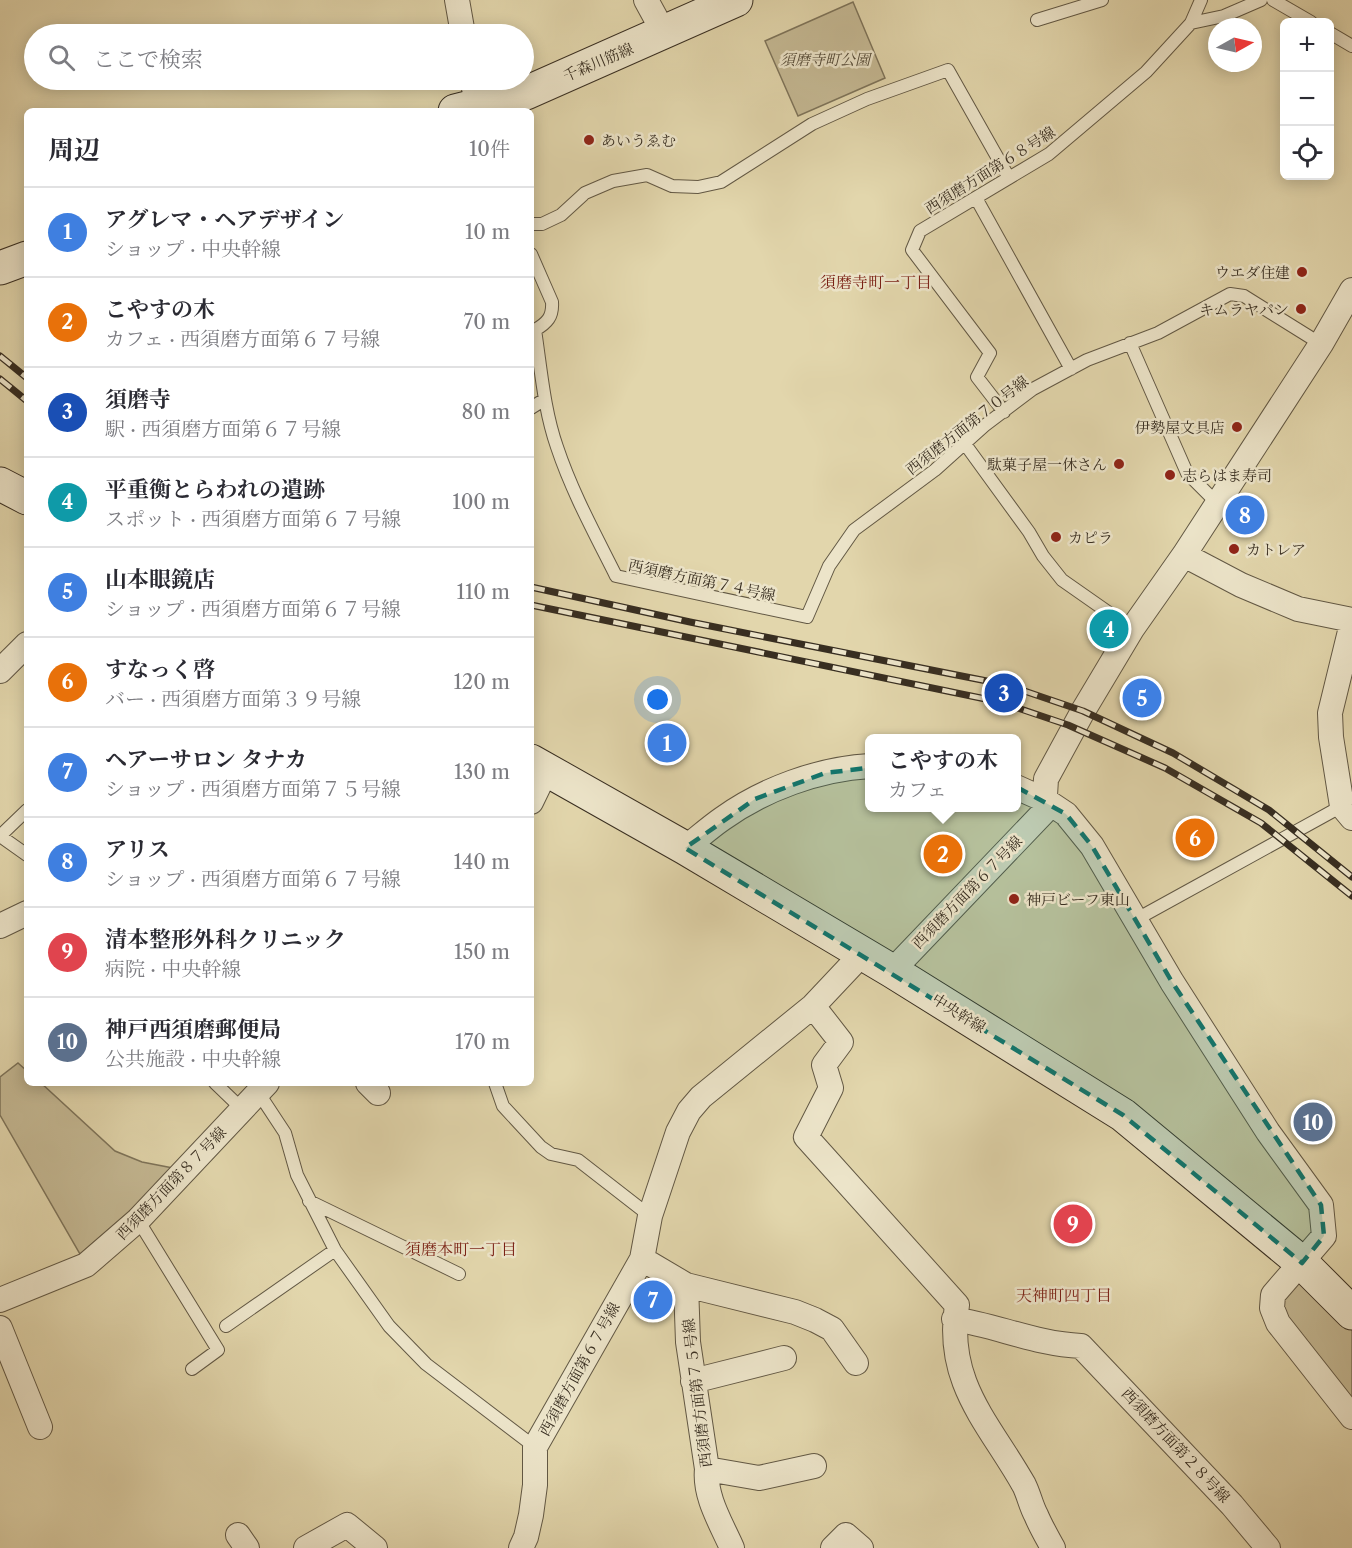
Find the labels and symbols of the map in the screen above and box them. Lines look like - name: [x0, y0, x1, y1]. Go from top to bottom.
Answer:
- north arrow: [1208, 18, 1262, 72]
- street label: 千森川筋線: [560, 39, 636, 85]
- park label: 須磨寺町公園: [780, 50, 873, 69]
- street label: 西須磨方面第６８号線: [921, 122, 1059, 218]
- place label: あいうゑむ: [601, 131, 676, 150]
- marker: あいうゑむ: [582, 133, 596, 147]
- place label: ウエダ住建: [1215, 263, 1290, 282]
- marker: ウエダ住建: [1295, 265, 1309, 279]
- district label: 須磨寺町一丁目: [820, 272, 932, 292]
- place label: キムラヤパン: [1199, 300, 1289, 319]
- marker: キムラヤパン: [1294, 302, 1308, 316]
- street label: 西須磨方面第７０号線: [902, 371, 1032, 479]
- place label: 伊勢屋文具店: [1135, 418, 1225, 437]
- marker: 伊勢屋文具店: [1230, 420, 1244, 434]
- place label: 駄菓子屋一休さん: [987, 455, 1107, 474]
- marker: 駄菓子屋一休さん: [1112, 457, 1126, 471]
- place label: 志らはま寿司: [1182, 466, 1272, 485]
- marker: 志らはま寿司: [1163, 468, 1177, 482]
- pin: 8: [1226, 492, 1264, 538]
- place label: カピラ: [1068, 528, 1113, 547]
- marker: カピラ: [1049, 530, 1063, 544]
- place label: カトレア: [1246, 540, 1306, 559]
- marker: カトレア: [1227, 542, 1241, 556]
- street label: 西須磨方面第７４号線: [627, 555, 777, 605]
- pin: 4: [1090, 606, 1128, 652]
- pin: 3: [984, 670, 1024, 716]
- pin: 5: [1122, 676, 1162, 720]
- your location: [643, 685, 672, 714]
- pin: 1: [648, 720, 686, 766]
- pin: 6: [1176, 816, 1214, 860]
- street label: 西須磨方面第６７号線: [908, 831, 1026, 953]
- pin: 2: [924, 832, 962, 876]
- place label: 神戸ビーフ東山: [1026, 890, 1130, 909]
- marker: 神戸ビーフ東山: [1007, 892, 1021, 906]
- street label: 中央幹線: [929, 989, 989, 1037]
- pin: 10: [1294, 1100, 1332, 1144]
- street label: 西須磨方面第８７号線: [112, 1122, 230, 1244]
- pin: 9: [1054, 1202, 1092, 1246]
- district label: 須磨本町一丁目: [405, 1239, 517, 1259]
- pin: 7: [634, 1278, 672, 1322]
- district label: 天神町四丁目: [1016, 1285, 1112, 1305]
- street label: 西須磨方面第６７号線: [534, 1299, 624, 1439]
- street label: 西須磨方面第７５号線: [678, 1317, 716, 1469]
- street label: 西須磨方面第２８号線: [1118, 1384, 1234, 1506]

